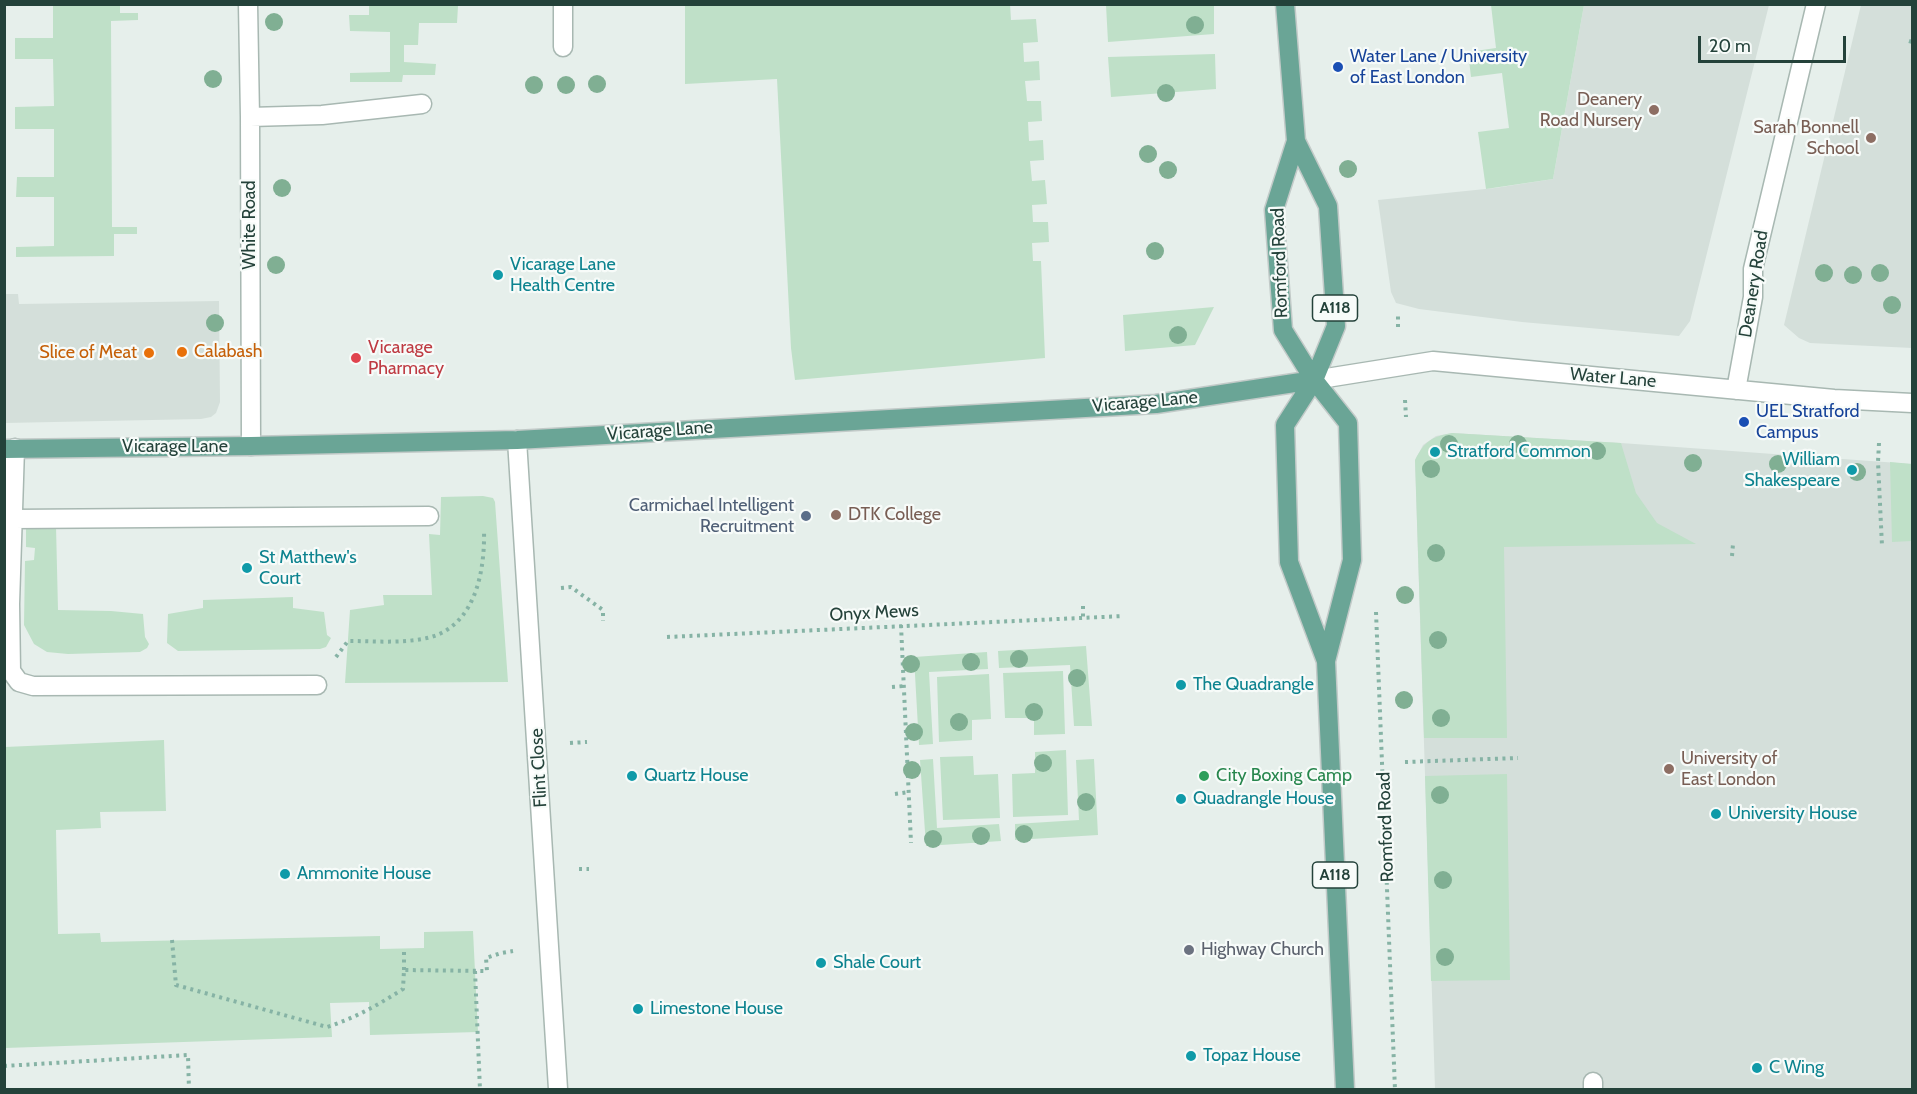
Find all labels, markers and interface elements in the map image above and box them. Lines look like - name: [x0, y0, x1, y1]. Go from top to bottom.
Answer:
- scale bar: [1701, 24, 1850, 62]
- text: 20 m: [1709, 35, 1751, 57]
- place label: Water Lane / University of East London: [1350, 46, 1527, 88]
- marker: Water Lane / University of East London: [1331, 60, 1345, 74]
- place label: Deanery Road Nursery: [1540, 89, 1642, 132]
- marker: Deanery Road Nursery: [1647, 103, 1661, 117]
- place label: Sarah Bonnell School: [1753, 117, 1859, 160]
- marker: Sarah Bonnell School: [1864, 131, 1878, 145]
- street label: White Road: [239, 181, 261, 269]
- street label: Romford Road: [1267, 207, 1293, 319]
- street label: Deanery Road: [1735, 229, 1773, 339]
- place label: Vicarage Lane Health Centre: [510, 254, 616, 296]
- marker: Vicarage Lane Health Centre: [491, 268, 505, 282]
- road number: A118: [1312, 295, 1358, 321]
- place label: Vicarage Pharmacy: [368, 337, 444, 380]
- place label: Calabash: [194, 341, 262, 363]
- place label: Slice of Meat: [39, 342, 137, 364]
- marker: Calabash: [175, 345, 189, 359]
- marker: Slice of Meat: [142, 346, 156, 360]
- marker: Vicarage Pharmacy: [349, 351, 363, 365]
- street label: Water Lane: [1569, 363, 1657, 393]
- street label: Vicarage Lane: [1091, 387, 1199, 417]
- place label: UEL Stratford Campus: [1756, 401, 1860, 444]
- marker: UEL Stratford Campus: [1737, 415, 1751, 429]
- street label: Vicarage Lane: [606, 417, 714, 445]
- street label: Vicarage Lane: [122, 436, 228, 458]
- place label: Stratford Common: [1447, 441, 1591, 463]
- marker: Stratford Common: [1428, 445, 1442, 459]
- place label: William Shakespeare: [1744, 449, 1840, 492]
- marker: William Shakespeare: [1845, 463, 1859, 477]
- place label: Carmichael Intelligent Recruitment: [629, 495, 794, 538]
- place label: DTK College: [848, 504, 941, 526]
- marker: DTK College: [829, 508, 843, 522]
- marker: Carmichael Intelligent Recruitment: [799, 509, 813, 523]
- place label: St Matthew's Court: [259, 547, 357, 590]
- marker: St Matthew's Court: [240, 561, 254, 575]
- street label: Onyx Mews: [829, 600, 919, 626]
- place label: The Quadrangle: [1193, 674, 1314, 696]
- marker: The Quadrangle: [1174, 678, 1188, 692]
- street label: Flint Close: [526, 728, 552, 808]
- place label: University of East London: [1681, 748, 1777, 790]
- marker: University of East London: [1662, 762, 1676, 776]
- place label: Quartz House: [644, 765, 749, 787]
- place label: City Boxing Camp: [1216, 765, 1352, 787]
- marker: Quartz House: [625, 769, 639, 783]
- marker: City Boxing Camp: [1197, 769, 1211, 783]
- street label: Romford Road: [1373, 771, 1399, 883]
- place label: Quadrangle House: [1193, 788, 1334, 810]
- marker: Quadrangle House: [1174, 792, 1188, 806]
- place label: University House: [1728, 803, 1857, 825]
- marker: University House: [1709, 807, 1723, 821]
- road number: A118: [1312, 862, 1358, 888]
- place label: Ammonite House: [297, 863, 431, 885]
- marker: Ammonite House: [278, 867, 292, 881]
- place label: Highway Church: [1201, 939, 1324, 961]
- marker: Highway Church: [1182, 943, 1196, 957]
- place label: Shale Court: [833, 952, 921, 974]
- marker: Shale Court: [814, 956, 828, 970]
- place label: Limestone House: [650, 998, 783, 1020]
- marker: Limestone House: [631, 1002, 645, 1016]
- place label: Topaz House: [1203, 1045, 1301, 1067]
- marker: Topaz House: [1184, 1049, 1198, 1063]
- place label: C Wing: [1769, 1057, 1824, 1079]
- marker: C Wing: [1750, 1061, 1764, 1075]

